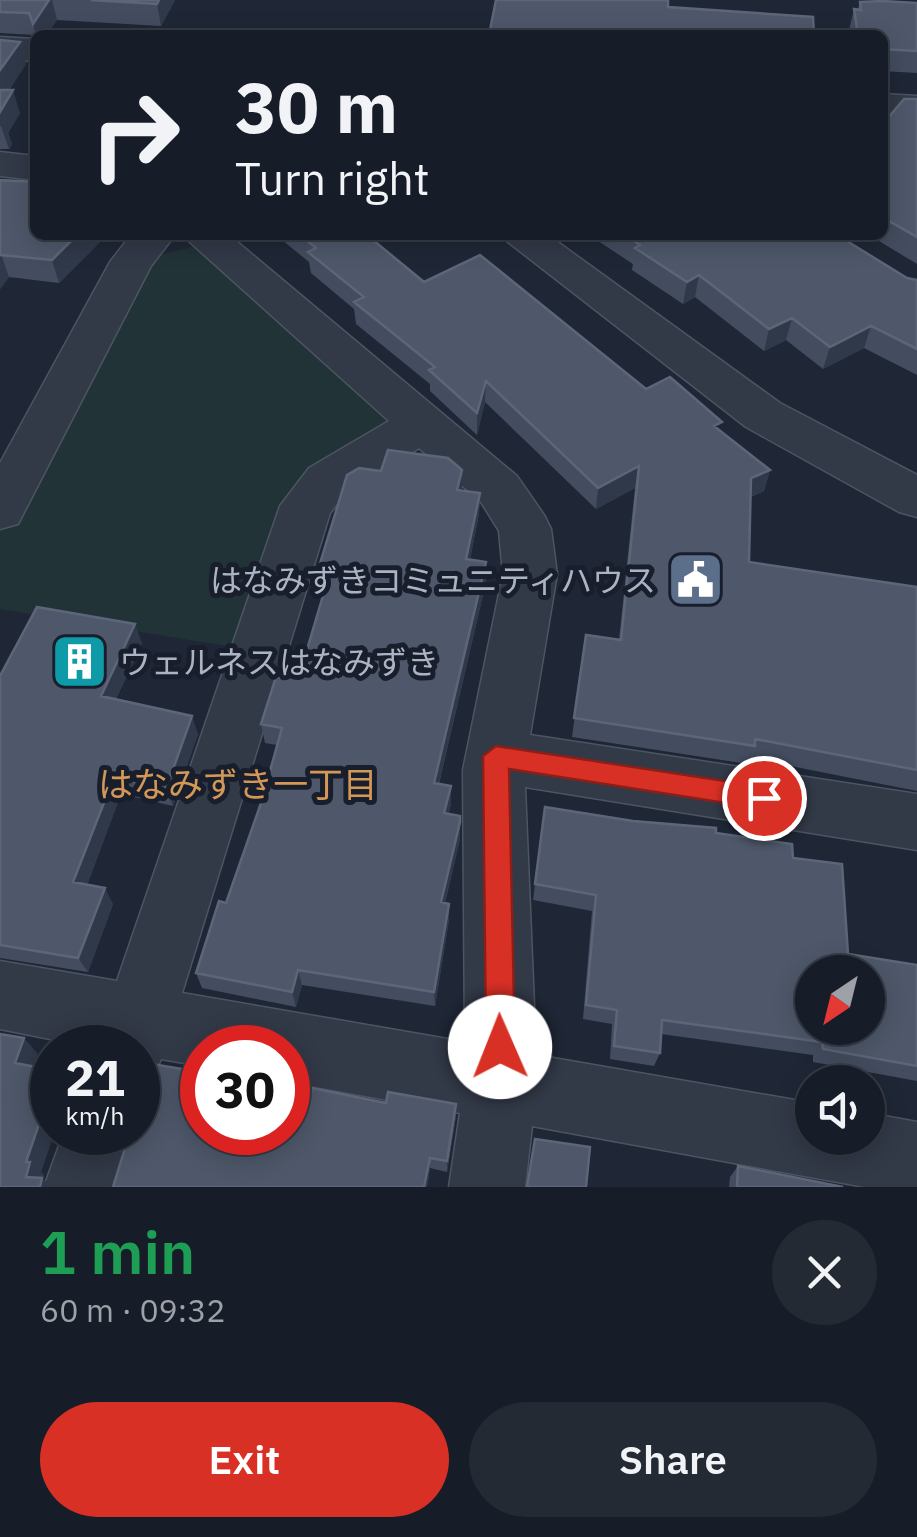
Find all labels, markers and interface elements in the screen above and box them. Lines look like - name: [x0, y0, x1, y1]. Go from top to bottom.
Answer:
- text: 30 m: [235, 61, 398, 152]
- icon: right: [70, 70, 200, 200]
- text: Turn right: [235, 149, 430, 207]
- public building icon: はなみずきコミュニティハウス: [665, 550, 725, 610]
- place label: はなみずきコミュニティハウス: [210, 559, 656, 601]
- building icon: ウェルネスはなみずき: [50, 632, 110, 692]
- place label: ウェルネスはなみずき: [119, 641, 439, 683]
- pin: [722, 756, 807, 841]
- district label: はなみずき一丁目: [98, 761, 378, 807]
- icon: arrive: [737, 771, 792, 826]
- north arrow: [795, 955, 885, 1045]
- map controls: [795, 955, 885, 1155]
- position arrow: [448, 995, 552, 1099]
- speed limit sign: 30: [180, 1025, 310, 1155]
- text: 21: [65, 1045, 125, 1110]
- button: sound: [795, 1065, 885, 1155]
- text: km/h: [66, 1099, 124, 1132]
- text: 1 min: [40, 1212, 195, 1291]
- button: close: [772, 1220, 877, 1325]
- text: 60 m · 09:32: [40, 1289, 226, 1331]
- button: Exit: [40, 1402, 449, 1517]
- button: Share: [469, 1402, 877, 1517]

